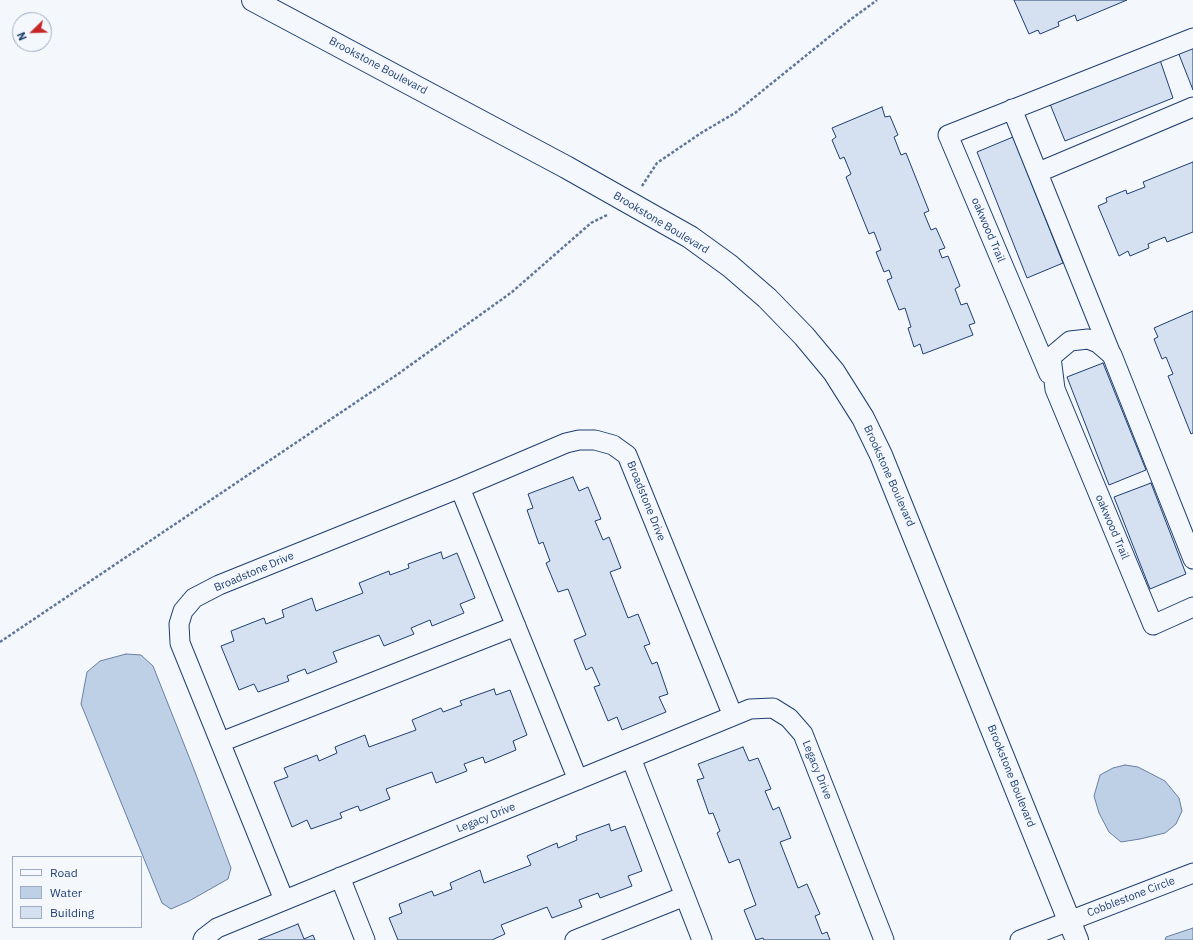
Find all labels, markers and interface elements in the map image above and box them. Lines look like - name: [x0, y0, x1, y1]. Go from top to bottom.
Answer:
- north arrow: [12, 12, 52, 52]
- text: N: [14, 30, 30, 43]
- street label: Brookstone Boulevard: [327, 34, 429, 98]
- street label: Brookstone Boulevard: [611, 189, 711, 257]
- street label: oakwood Trail: [968, 196, 1008, 264]
- street label: Brookstone Boulevard: [861, 423, 917, 529]
- street label: Broadstone Drive: [624, 459, 668, 543]
- street label: oakwood Trail: [1092, 493, 1132, 561]
- street label: Broadstone Drive: [212, 549, 296, 595]
- street label: Brookstone Boulevard: [984, 723, 1038, 829]
- street label: Legacy Drive: [799, 739, 835, 801]
- street label: Legacy Drive: [455, 800, 517, 836]
- legend: [12, 856, 142, 928]
- text: Road: [50, 865, 78, 880]
- street label: Cobblestone Circle: [1085, 874, 1177, 920]
- text: Water: [50, 885, 82, 900]
- text: Building: [50, 905, 94, 920]

